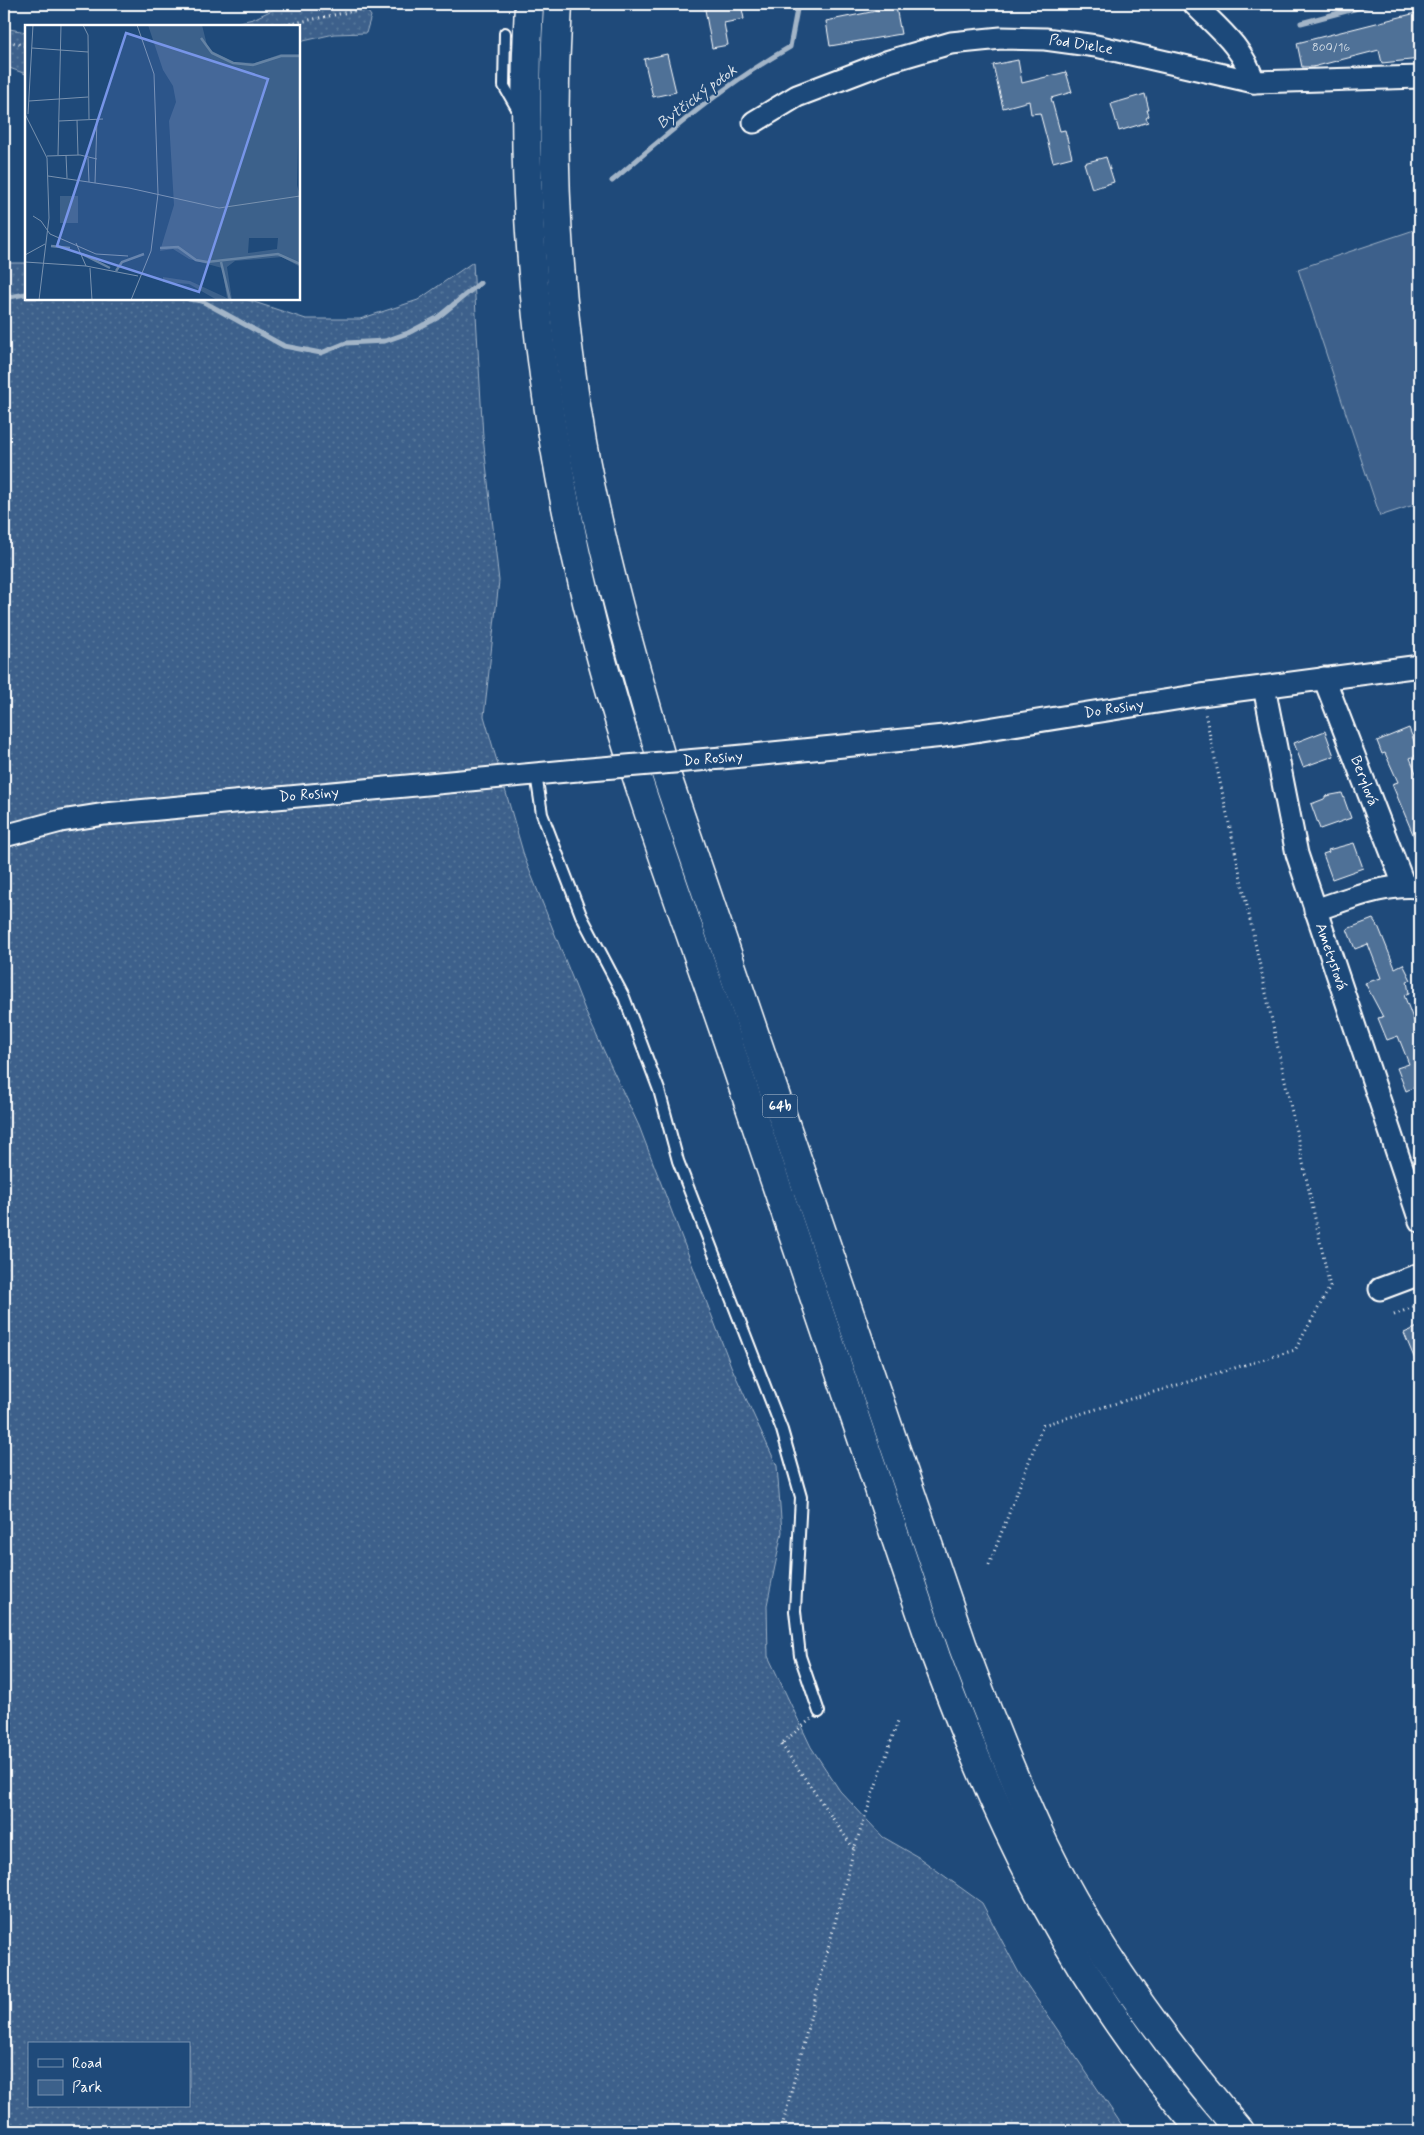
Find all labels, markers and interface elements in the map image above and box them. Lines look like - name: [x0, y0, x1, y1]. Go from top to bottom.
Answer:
- inset map: [25, 25, 300, 300]
- street label: Pod Dielce: [1048, 30, 1114, 60]
- house number: 800/16: [1312, 40, 1350, 56]
- water label: Bytčický potok: [653, 60, 741, 134]
- street label: Do Rosiny: [1083, 694, 1145, 724]
- street label: Do Rosiny: [682, 746, 744, 772]
- street label: Berylová: [1345, 753, 1383, 809]
- street label: Do Rosiny: [278, 782, 340, 808]
- street label: Ametystová: [1310, 921, 1352, 993]
- road number: 64b: [762, 1094, 798, 1118]
- legend: [28, 2042, 190, 2108]
- text: Road: [72, 2054, 102, 2074]
- text: Park: [72, 2078, 102, 2098]

